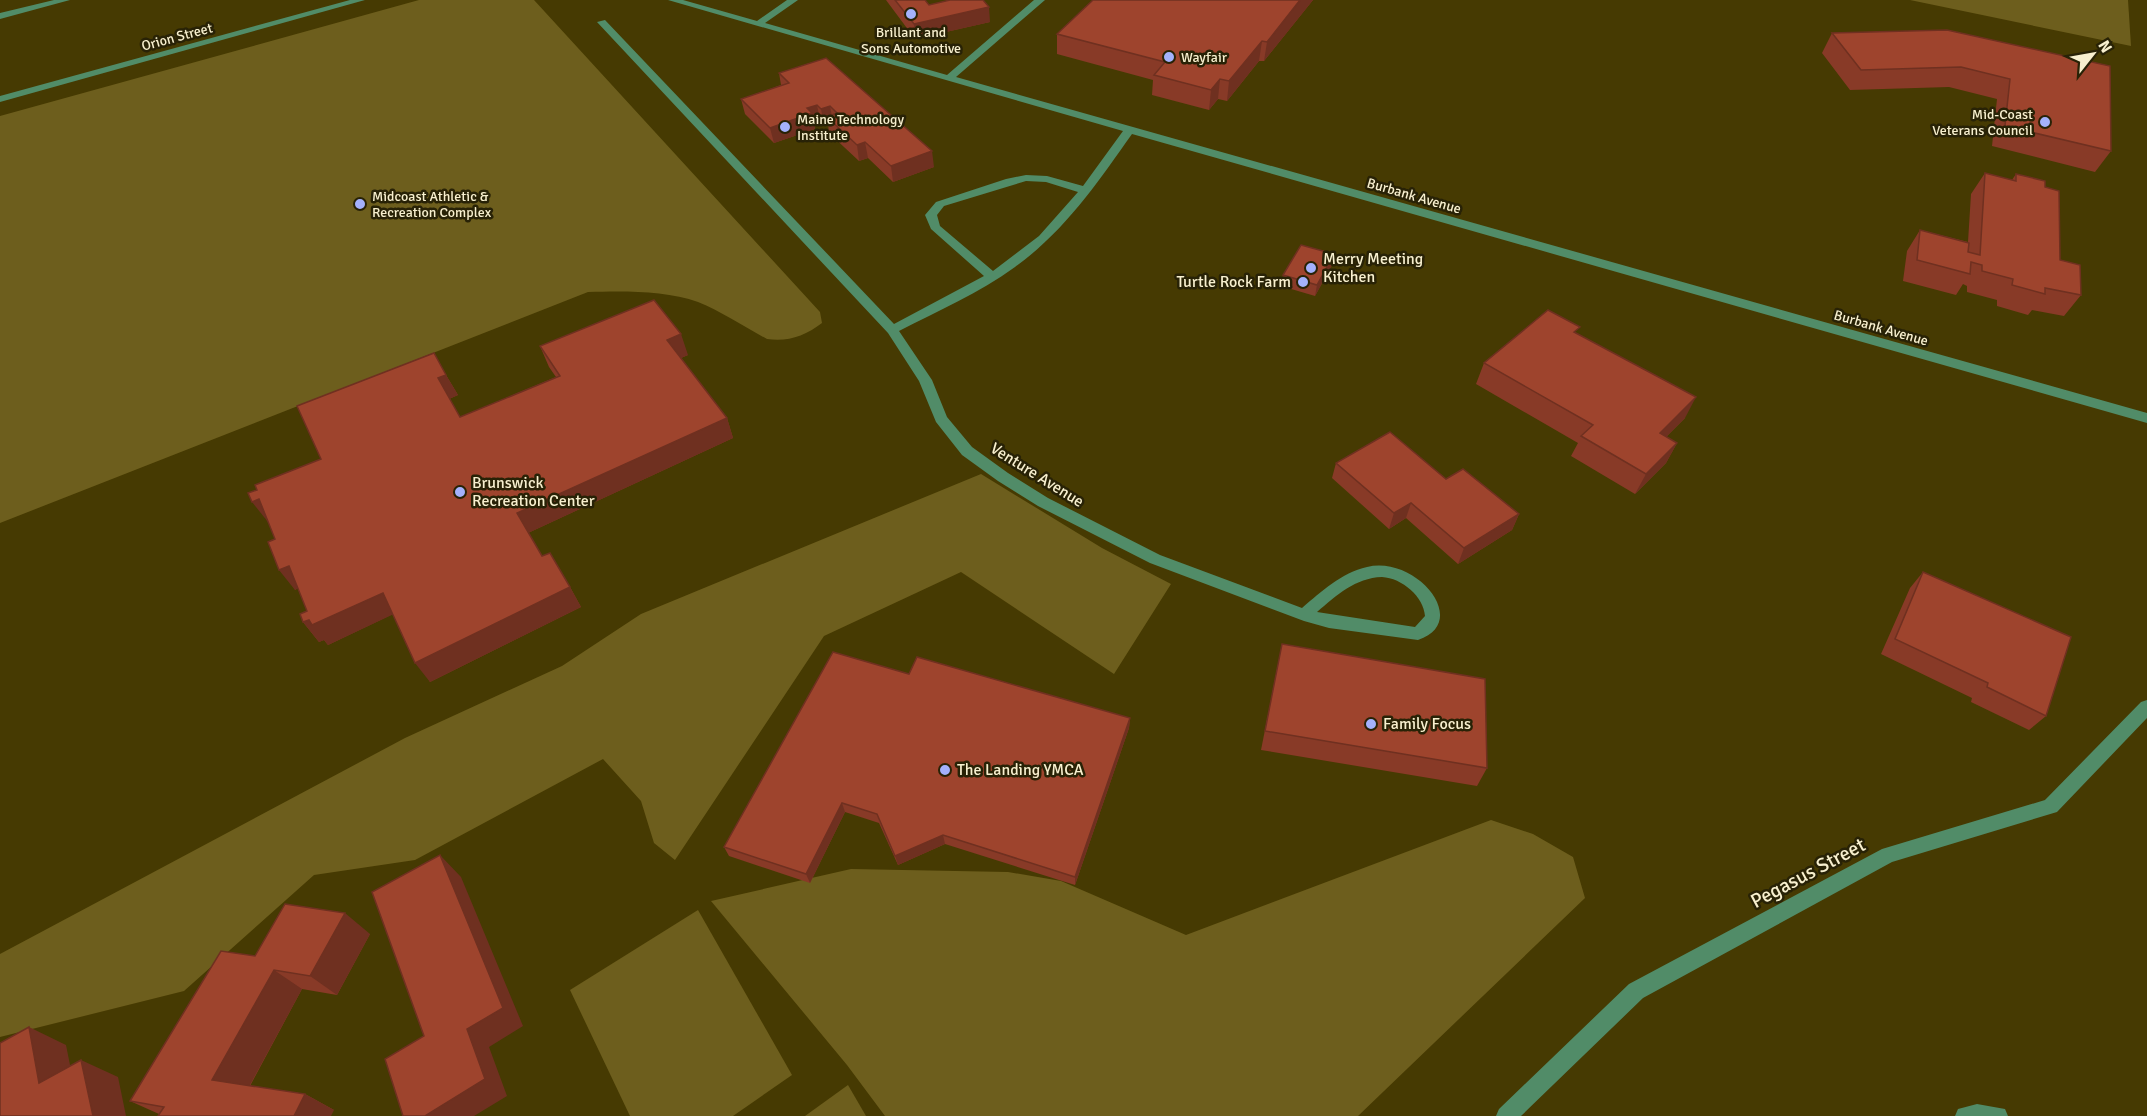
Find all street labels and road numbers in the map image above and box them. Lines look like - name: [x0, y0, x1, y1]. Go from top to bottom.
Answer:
- street label: Orion Street: [140, 19, 214, 55]
- street label: Burbank Avenue: [1365, 174, 1463, 218]
- street label: Burbank Avenue: [1832, 306, 1930, 350]
- street label: Venture Avenue: [986, 438, 1088, 512]
- street label: Pegasus Street: [1746, 832, 1870, 914]

